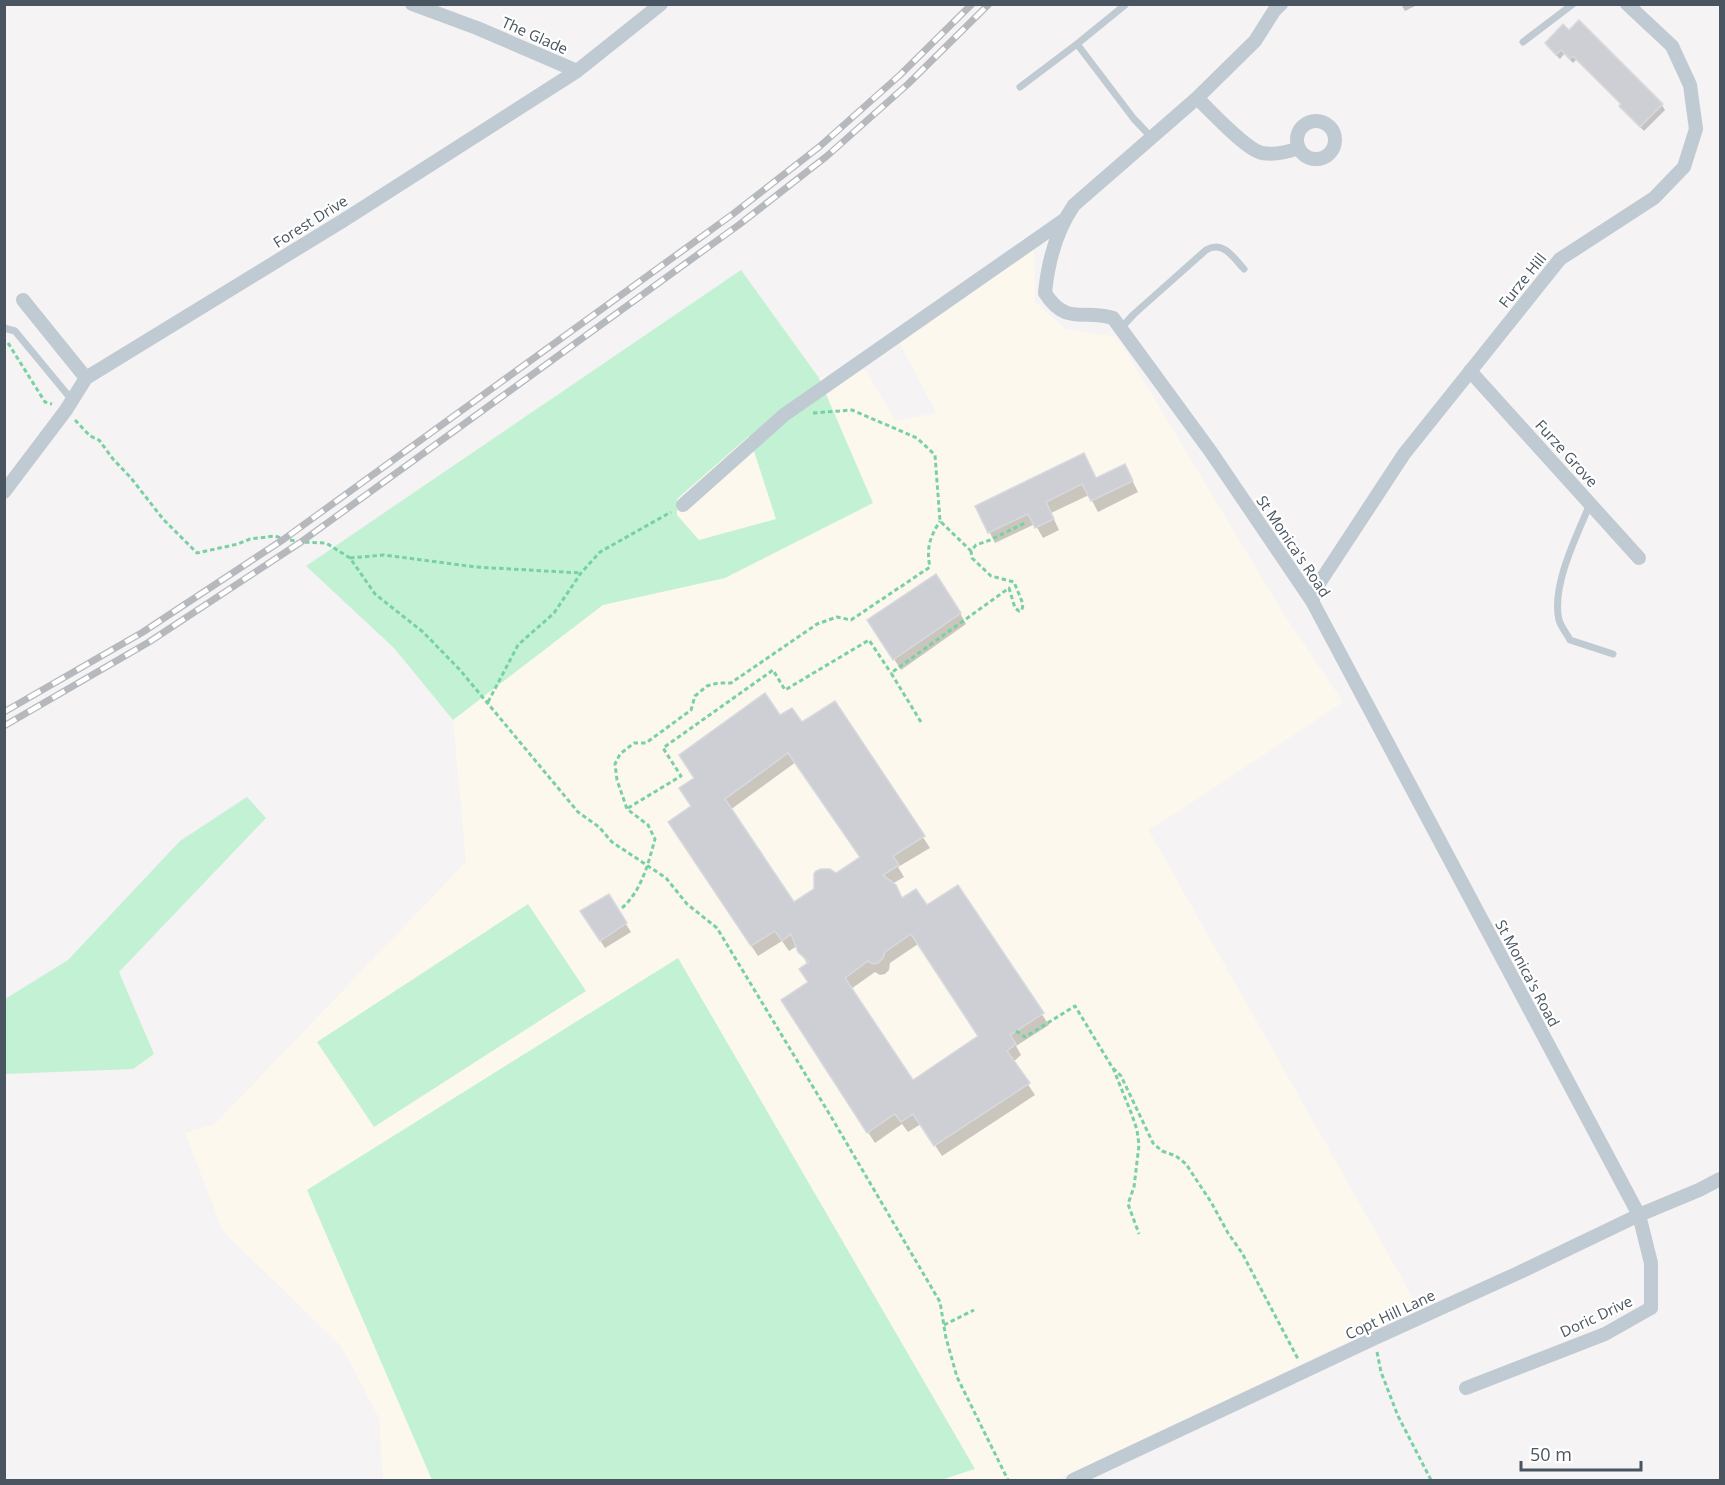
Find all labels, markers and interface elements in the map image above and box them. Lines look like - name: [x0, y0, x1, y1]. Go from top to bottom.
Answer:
- street label: The Glade: [499, 12, 571, 58]
- street label: Forest Drive: [269, 190, 351, 252]
- street label: Furze Hill: [1494, 249, 1550, 311]
- street label: Furze Grove: [1531, 415, 1603, 491]
- street label: St Monica's Road: [1253, 491, 1335, 601]
- street label: St Monica's Road: [1491, 916, 1565, 1030]
- street label: Copt Hill Lane: [1342, 1284, 1438, 1344]
- street label: Doric Drive: [1557, 1291, 1635, 1341]
- scale bar: [1521, 1434, 1641, 1472]
- text: 50 m: [1530, 1442, 1572, 1466]

